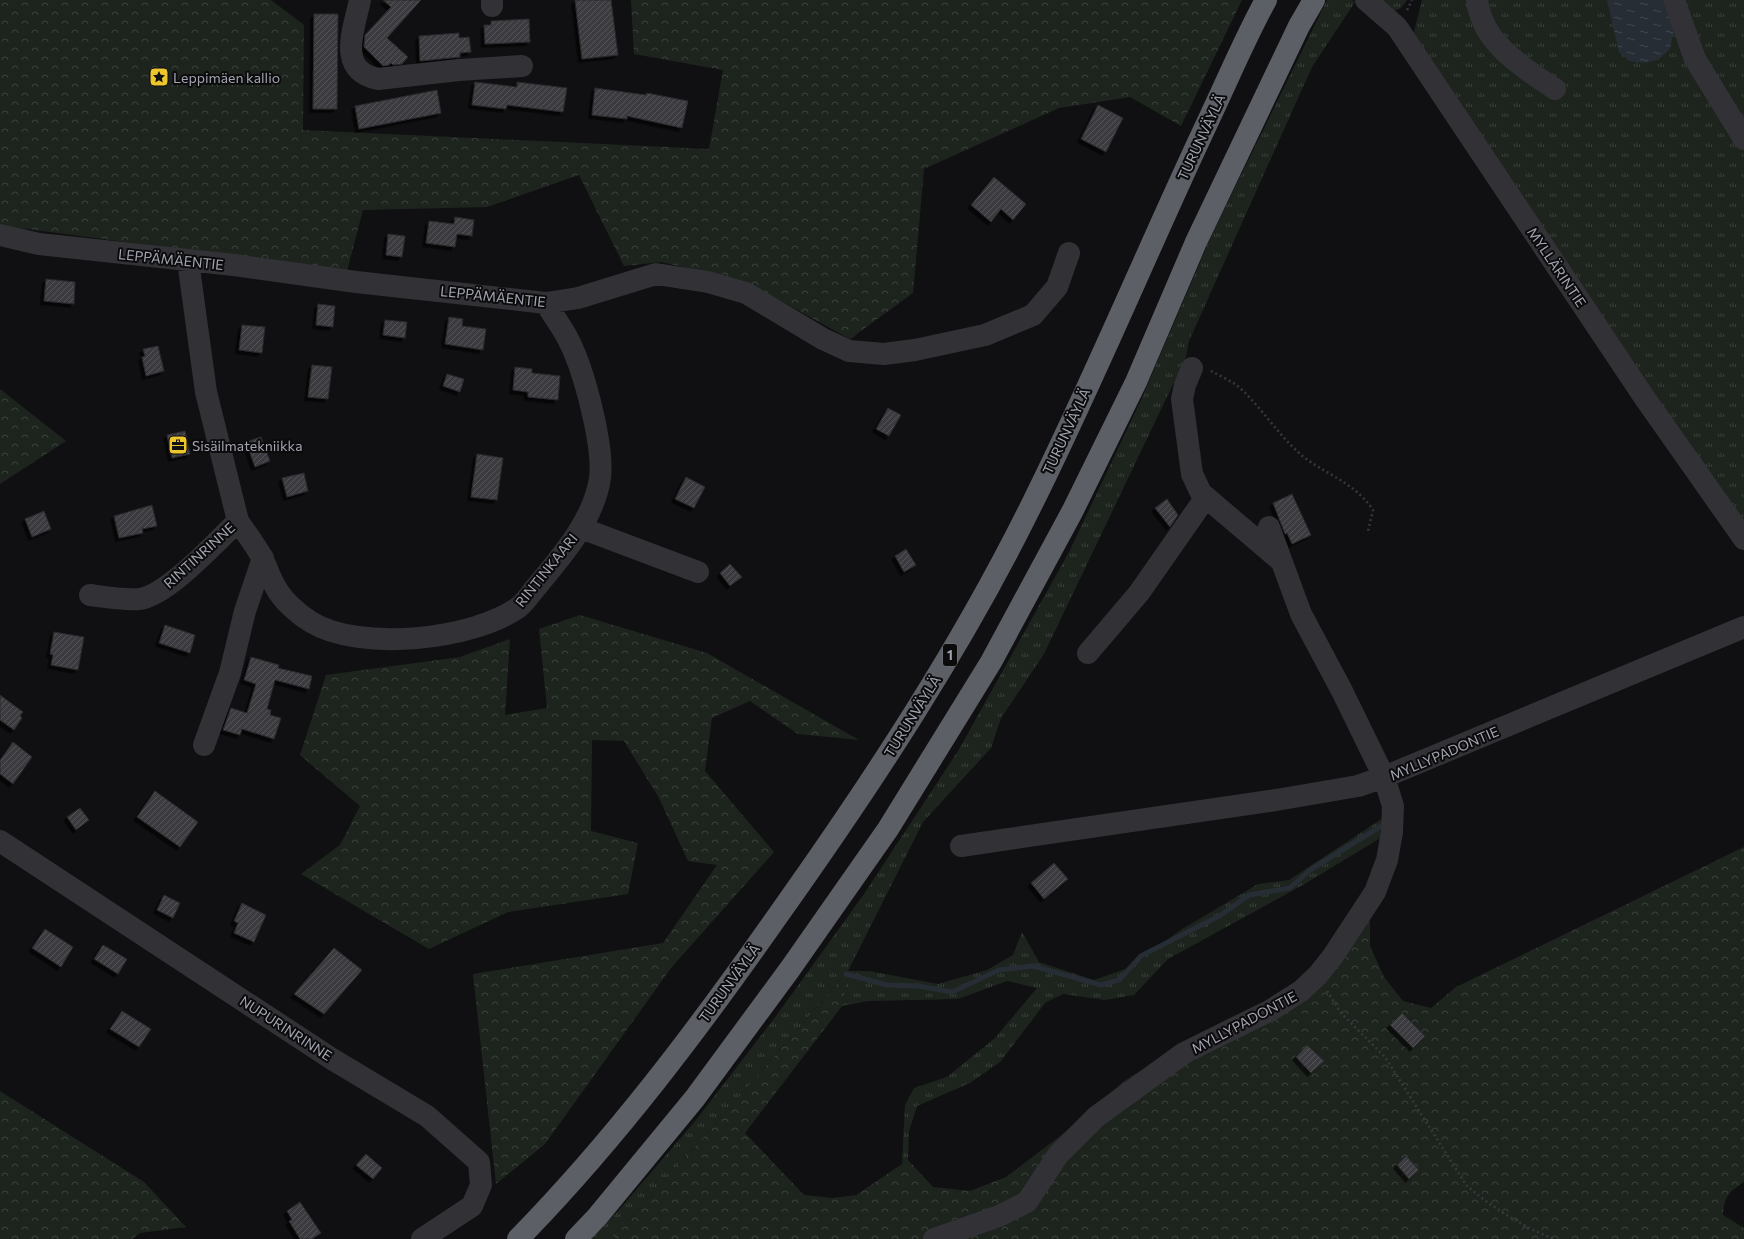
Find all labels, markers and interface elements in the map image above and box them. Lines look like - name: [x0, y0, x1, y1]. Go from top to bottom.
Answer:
- place icon: Leppimäen kallio: [148, 66, 170, 88]
- place label: Leppimäen kallio: [173, 69, 280, 86]
- street label: TURUNVÄYLÄ: [1174, 91, 1228, 183]
- street label: MYLLÄRINTIE: [1524, 224, 1590, 310]
- street label: LEPPÄMÄENTIE: [117, 245, 225, 273]
- street label: LEPPÄMÄENTIE: [439, 282, 547, 310]
- street label: TURUNVÄYLÄ: [1039, 385, 1093, 477]
- office icon: Sisäilmatekniikka: [167, 434, 189, 456]
- place label: Sisäilmatekniikka: [192, 437, 302, 454]
- street label: RINTINRINNE: [160, 519, 238, 591]
- street label: RINTINKAARI: [511, 530, 581, 610]
- road number: 1: [943, 644, 957, 666]
- street label: TURUNVÄYLÄ: [880, 672, 944, 760]
- street label: MYLLYPADONTIE: [1387, 722, 1501, 784]
- street label: TURUNVÄYLÄ: [695, 940, 763, 1026]
- street label: MYLLYPADONTIE: [1189, 987, 1299, 1057]
- street label: NUPURINRINNE: [237, 992, 335, 1064]

